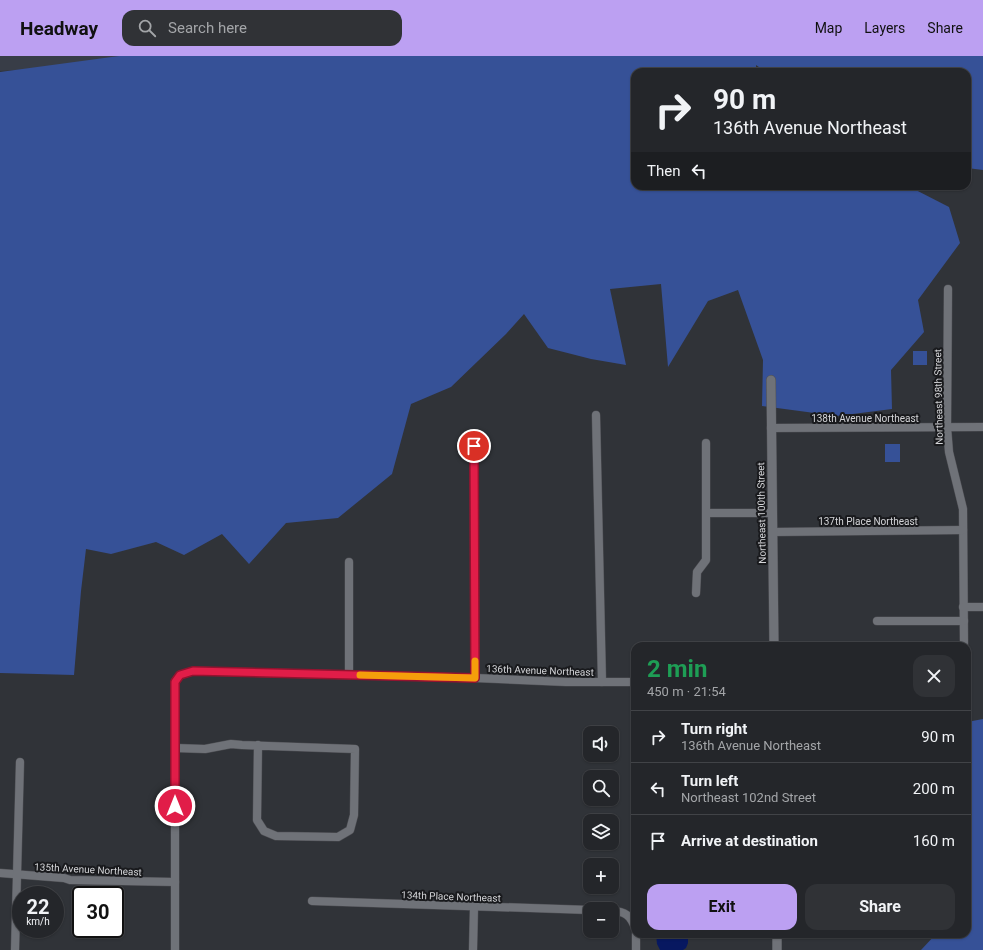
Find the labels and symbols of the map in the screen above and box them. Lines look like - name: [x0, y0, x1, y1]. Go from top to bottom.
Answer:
- street label: Northeast 98th Street: [932, 349, 945, 445]
- street label: 138th Avenue Northeast: [811, 413, 919, 424]
- pin: [457, 429, 491, 463]
- street label: Northeast 100th Street: [755, 462, 768, 564]
- street label: 137th Place Northeast: [818, 516, 918, 527]
- street label: 136th Avenue Northeast: [486, 663, 594, 678]
- position arrow: [154, 785, 196, 827]
- street label: 135th Avenue Northeast: [34, 861, 142, 878]
- speed limit sign: 30: [72, 886, 124, 938]
- street label: 134th Place Northeast: [401, 889, 501, 904]

